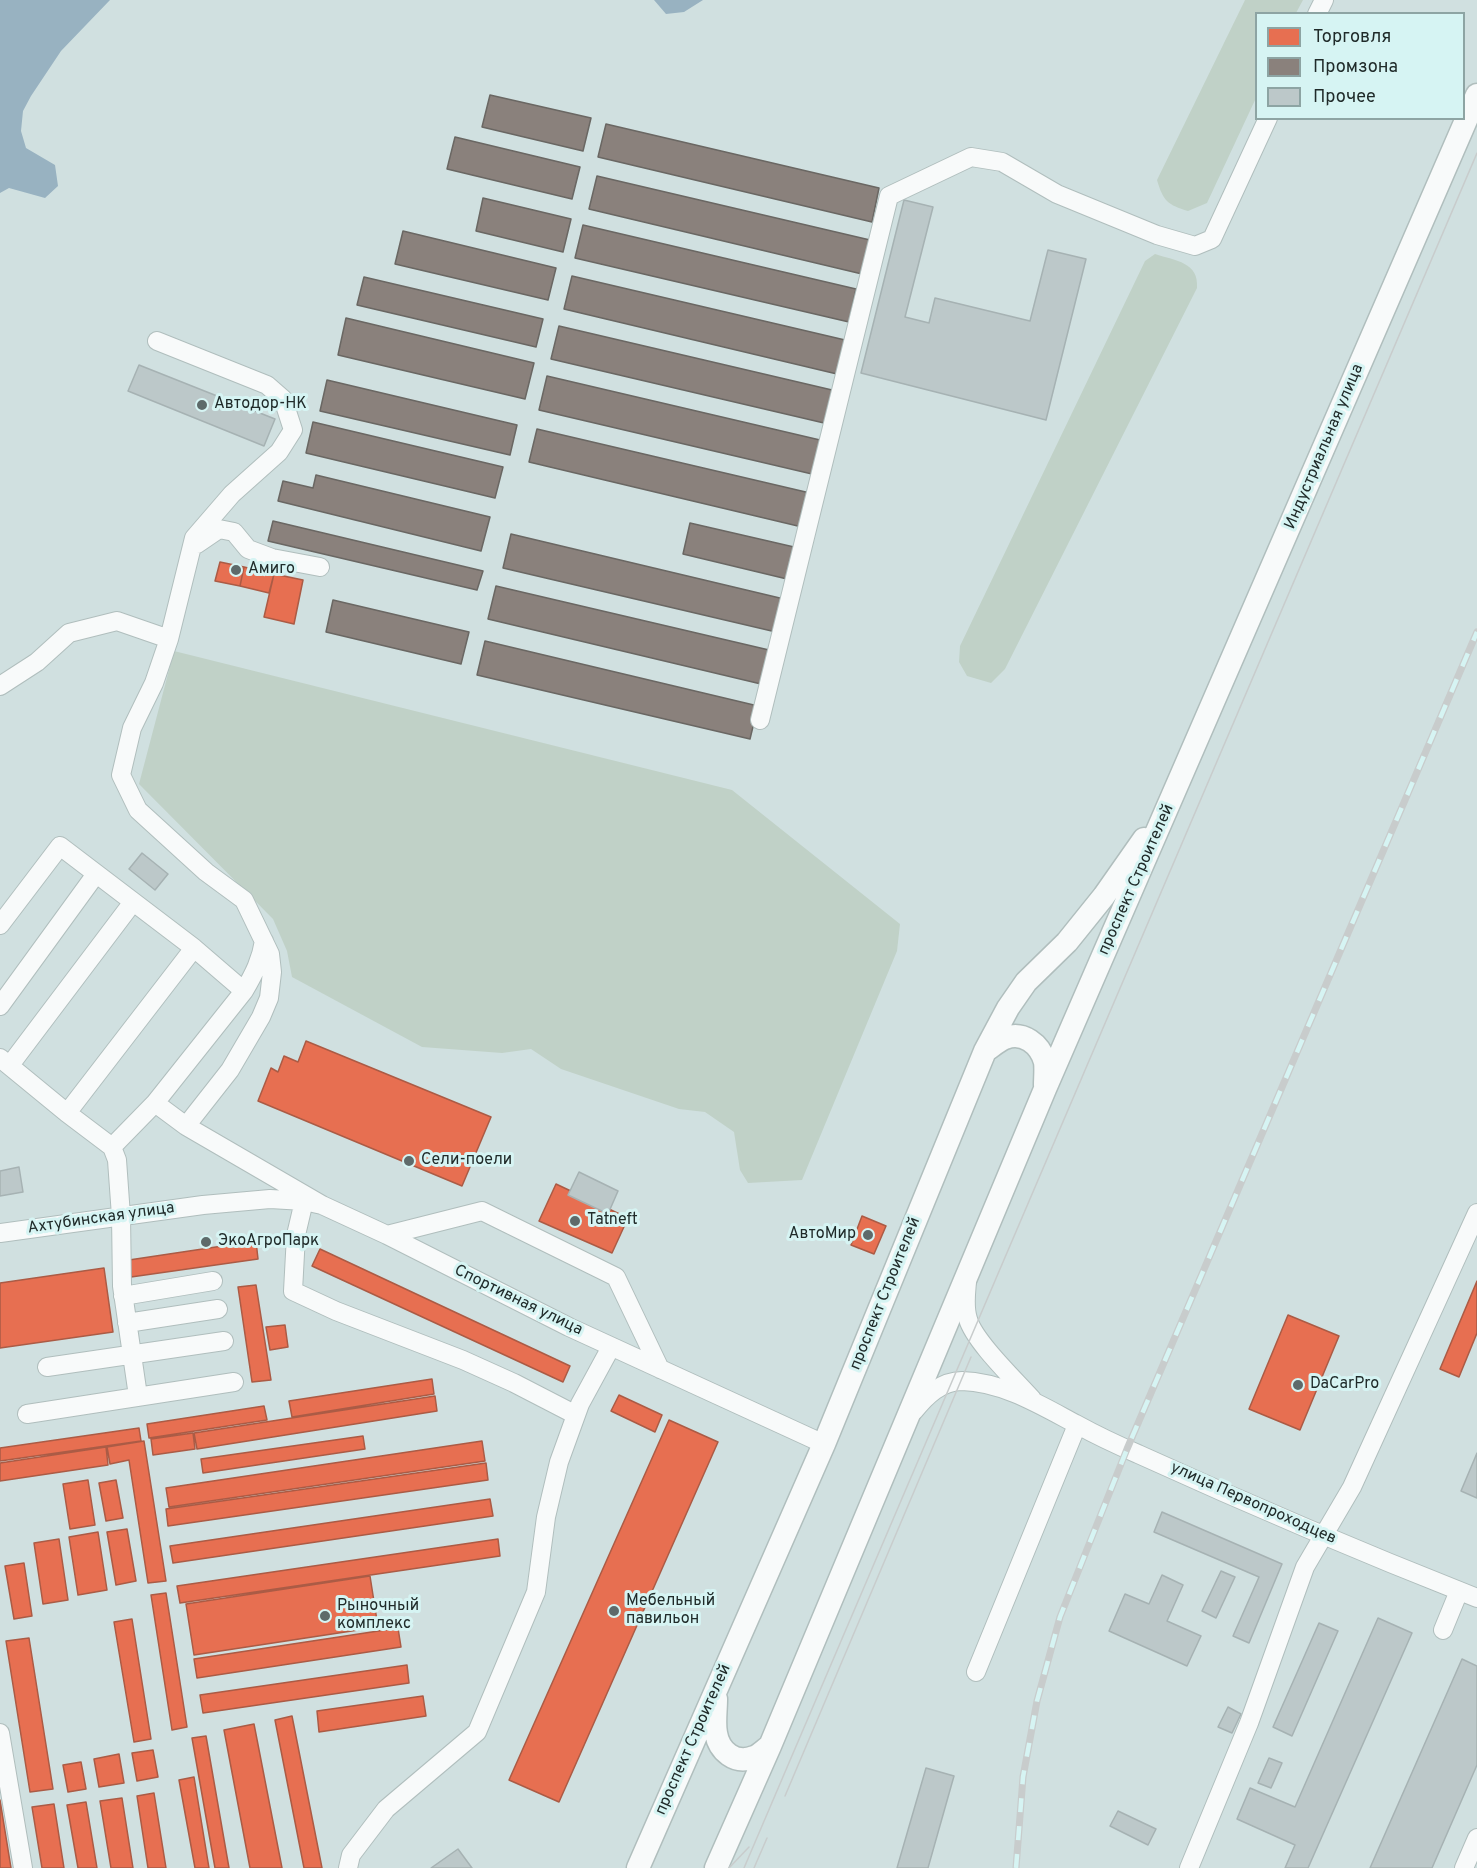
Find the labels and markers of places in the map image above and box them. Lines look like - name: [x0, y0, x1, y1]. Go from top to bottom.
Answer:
- place label: Автодор-НК: [214, 395, 307, 415]
- marker: Автодор-НК: [195, 398, 209, 412]
- place label: Амиго: [248, 560, 295, 580]
- marker: Амиго: [229, 563, 243, 577]
- place label: Сели-поели: [421, 1151, 512, 1171]
- marker: Сели-поели: [402, 1154, 416, 1168]
- place label: Tatneft: [587, 1211, 638, 1231]
- marker: Tatneft: [568, 1214, 582, 1228]
- place label: АвтоМир: [789, 1225, 856, 1245]
- marker: АвтоМир: [861, 1228, 875, 1242]
- place label: ЭкоАгроПарк: [218, 1232, 319, 1252]
- marker: ЭкоАгроПарк: [199, 1235, 213, 1249]
- place label: DaCarPro: [1310, 1375, 1379, 1395]
- marker: DaCarPro: [1291, 1378, 1305, 1392]
- place label: Мебельный павильон: [626, 1592, 715, 1630]
- place label: Рыночный комплекс: [337, 1597, 419, 1635]
- marker: Мебельный павильон: [607, 1604, 621, 1618]
- marker: Рыночный комплекс: [318, 1609, 332, 1623]

